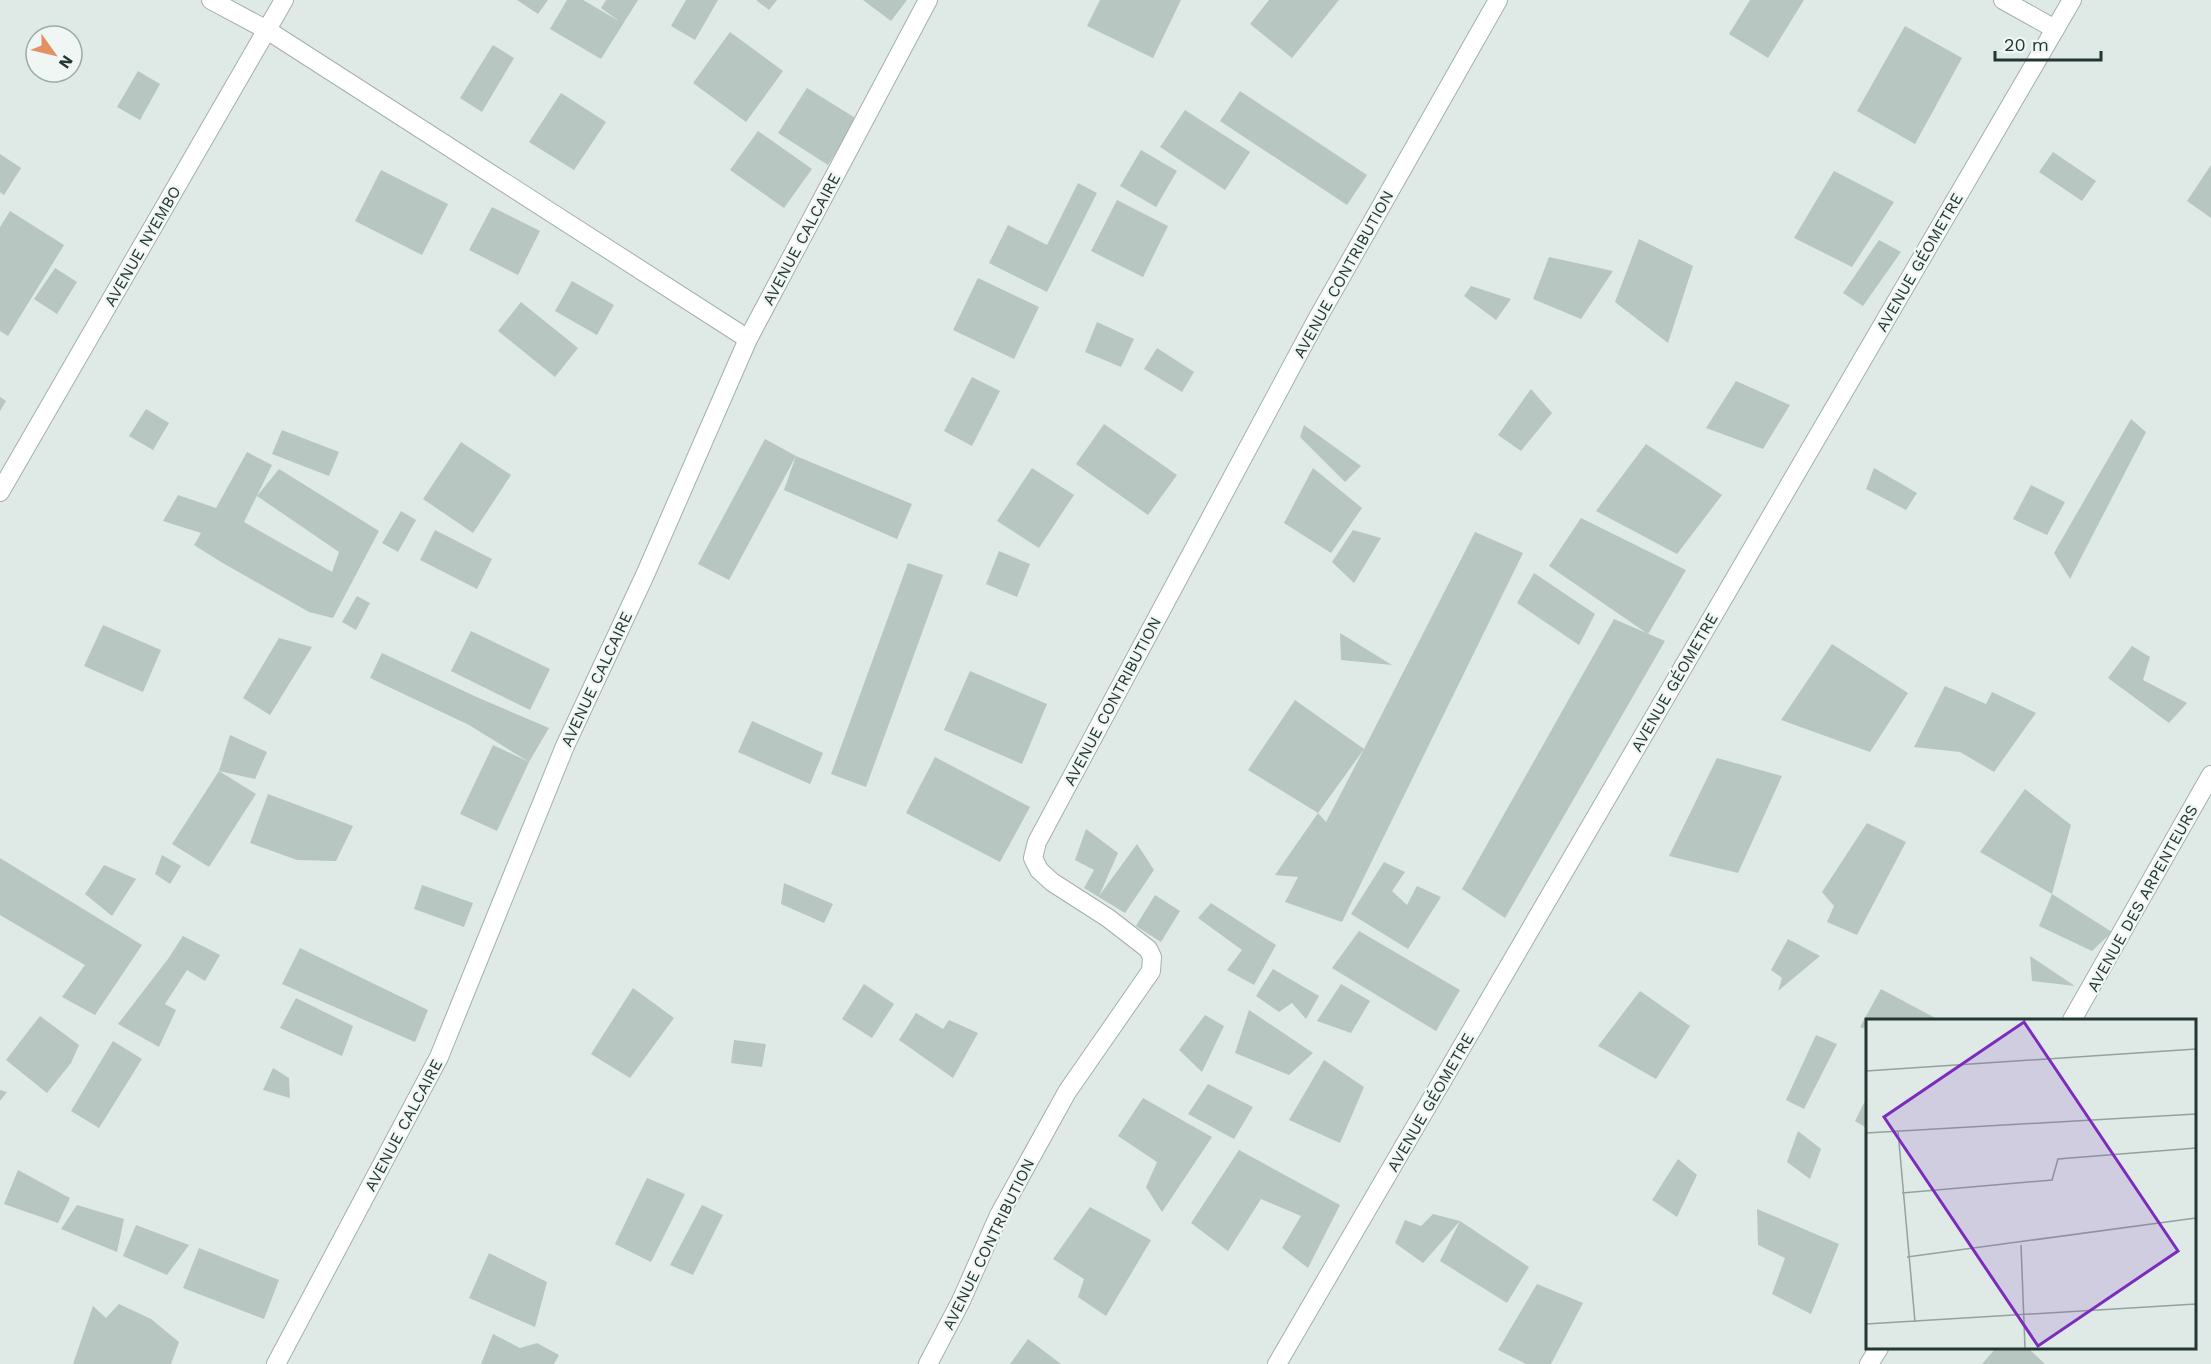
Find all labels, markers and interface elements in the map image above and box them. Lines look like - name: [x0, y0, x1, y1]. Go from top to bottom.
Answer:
- north arrow: [24, 24, 84, 84]
- scale bar: [1995, 24, 2102, 62]
- text: 20 m: [2004, 34, 2049, 55]
- text: N: [55, 52, 77, 72]
- street label: AVENUE CALCAIRE: [759, 170, 844, 308]
- street label: AVENUE NYEMBO: [100, 183, 185, 310]
- street label: AVENUE CONTRIBUTION: [1289, 187, 1397, 361]
- street label: AVENUE GÉOMETRE: [1872, 190, 1967, 335]
- street label: AVENUE CALCAIRE: [557, 609, 636, 750]
- street label: AVENUE GÉOMETRE: [1627, 610, 1722, 755]
- street label: AVENUE CONTRIBUTION: [1060, 614, 1165, 789]
- street label: AVENUE DES ARPENTEURS: [2083, 801, 2202, 995]
- inset map: [1866, 1019, 2196, 1349]
- street label: AVENUE GÉOMETRE: [1383, 1030, 1478, 1175]
- street label: AVENUE CALCAIRE: [361, 1056, 446, 1194]
- street label: AVENUE CONTRIBUTION: [939, 1155, 1038, 1333]

